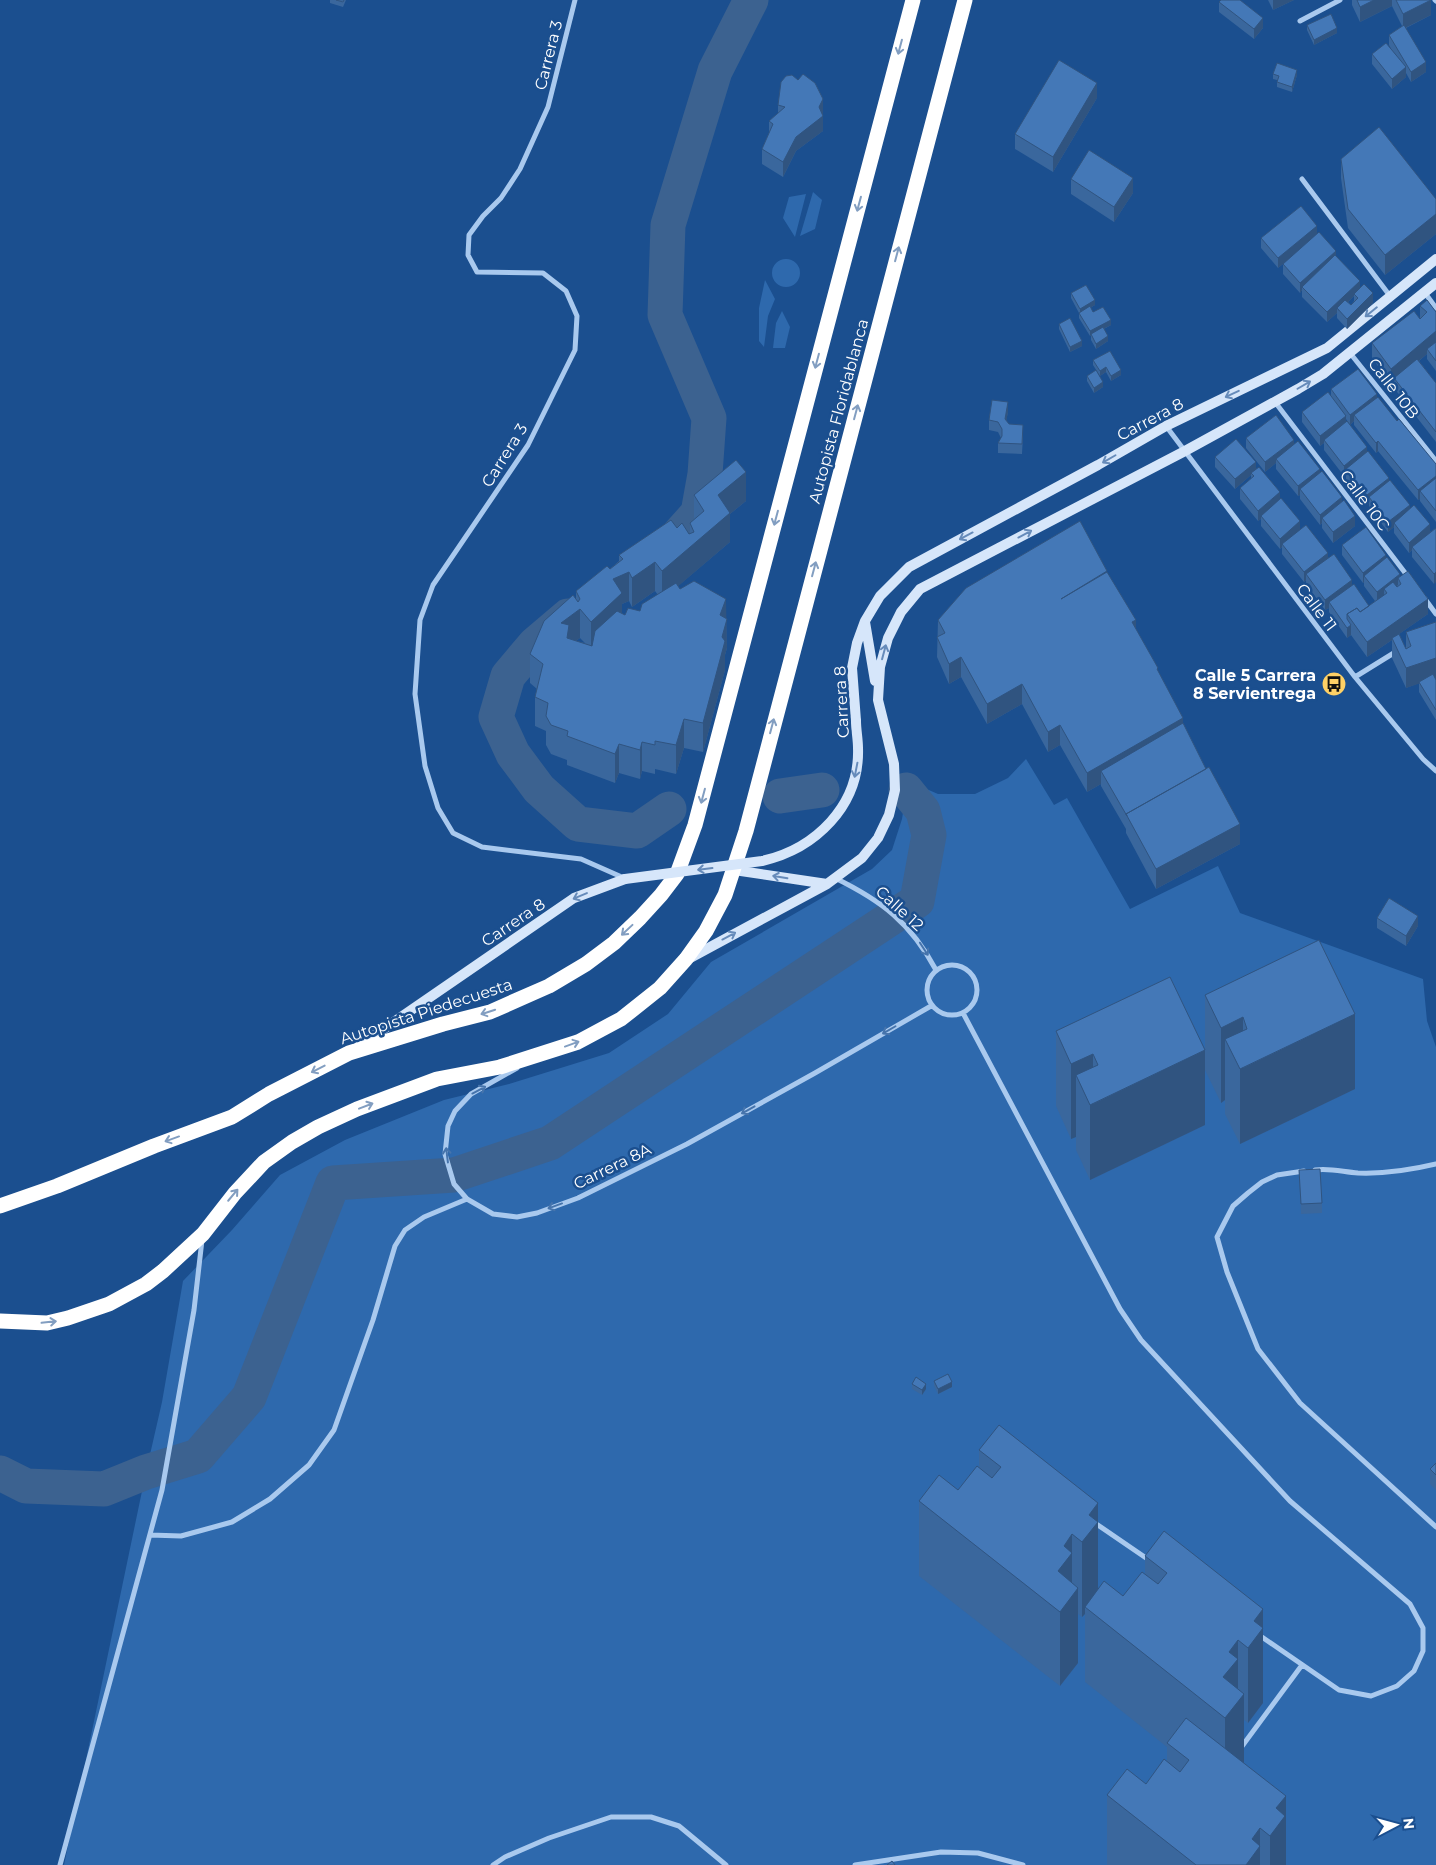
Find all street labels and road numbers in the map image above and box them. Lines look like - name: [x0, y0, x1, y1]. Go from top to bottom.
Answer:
- street label: Carrera 3: [531, 18, 566, 92]
- street label: Autopista Floridablanca: [805, 317, 872, 505]
- street label: Calle 10B: [1364, 354, 1423, 422]
- street label: Carrera 8: [1114, 394, 1187, 445]
- street label: Carrera 3: [477, 420, 531, 491]
- street label: Calle 10C: [1336, 466, 1394, 534]
- street label: Calle 11: [1293, 580, 1341, 635]
- street label: Carrera 8: [830, 665, 853, 739]
- street label: Calle 12: [872, 882, 928, 935]
- street label: Carrera 8: [478, 894, 549, 951]
- street label: Autopista Piedecuesta: [338, 975, 515, 1048]
- street label: Carrera 8A: [570, 1139, 655, 1193]

